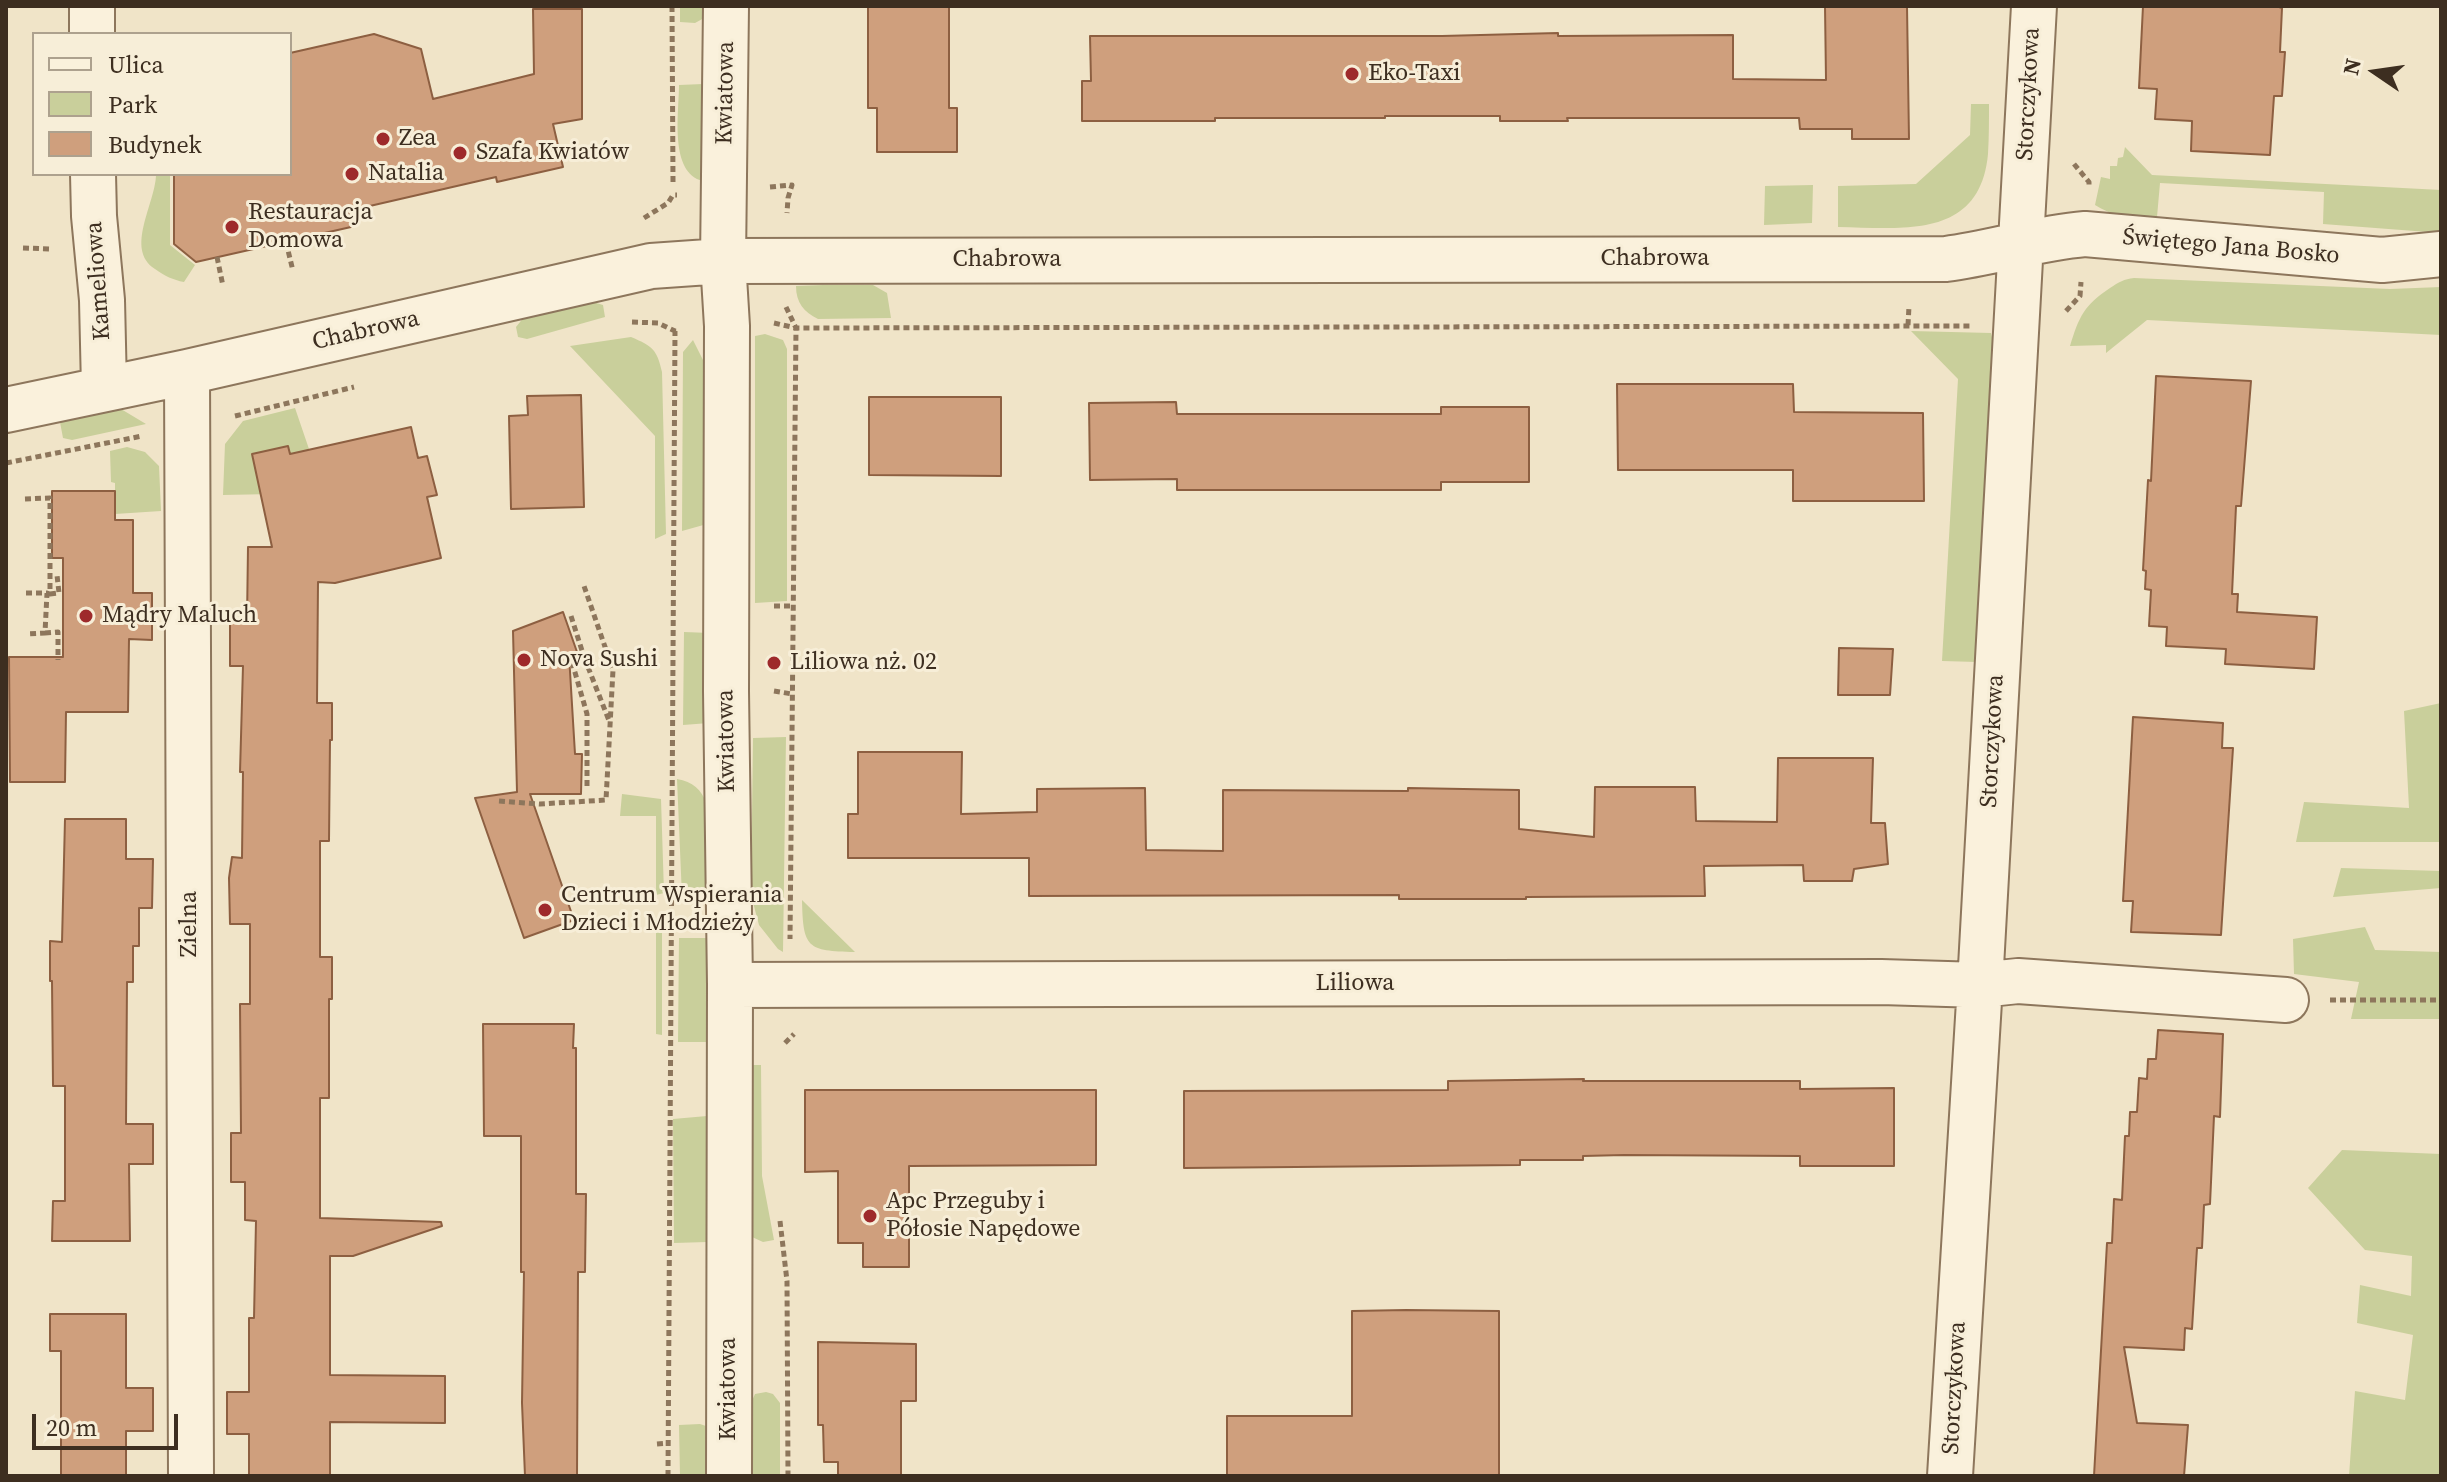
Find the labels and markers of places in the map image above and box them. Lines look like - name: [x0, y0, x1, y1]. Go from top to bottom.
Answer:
- place label: Eko-Taxi: [1368, 60, 1461, 88]
- marker: Eko-Taxi: [1343, 65, 1361, 83]
- place label: Zea: [399, 125, 436, 153]
- marker: Zea: [374, 130, 392, 148]
- place label: Szafa Kwiatów: [476, 139, 629, 167]
- marker: Szafa Kwiatów: [451, 144, 469, 162]
- place label: Natalia: [368, 160, 444, 188]
- marker: Natalia: [343, 165, 361, 183]
- place label: Restauracja Domowa: [248, 199, 373, 255]
- marker: Restauracja Domowa: [223, 218, 241, 236]
- place label: Mądry Maluch: [102, 602, 257, 630]
- marker: Mądry Maluch: [77, 607, 95, 625]
- place label: Nova Sushi: [540, 646, 658, 674]
- place label: Liliowa nż. 02: [790, 649, 937, 677]
- marker: Nova Sushi: [515, 651, 533, 669]
- marker: Liliowa nż. 02: [765, 654, 783, 672]
- place label: Centrum Wspierania Dzieci i Młodzieży: [561, 882, 783, 938]
- marker: Centrum Wspierania Dzieci i Młodzieży: [536, 901, 554, 919]
- place label: Apc Przeguby i Półosie Napędowe: [886, 1188, 1081, 1244]
- marker: Apc Przeguby i Półosie Napędowe: [861, 1207, 879, 1225]

